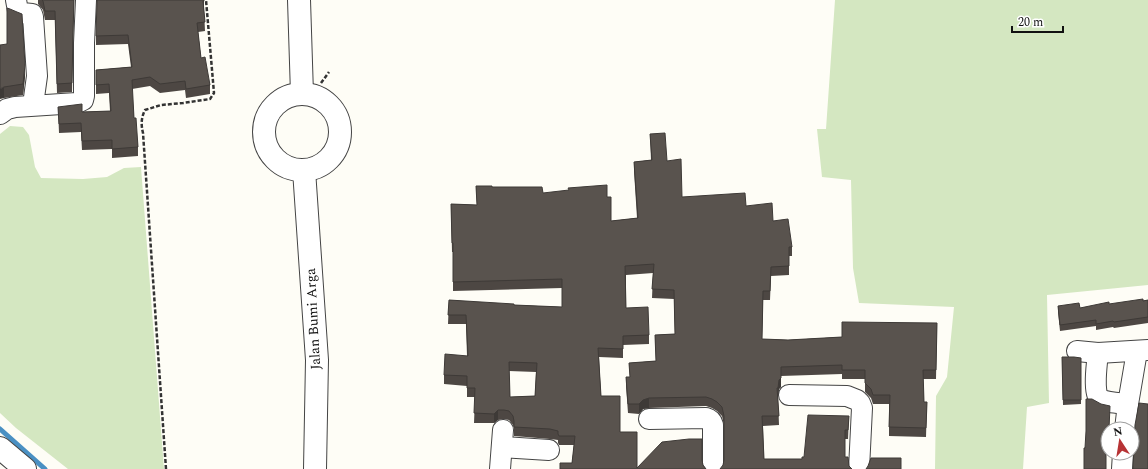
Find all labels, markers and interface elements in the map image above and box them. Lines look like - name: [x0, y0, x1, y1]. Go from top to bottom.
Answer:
- scale bar: [1012, 8, 1063, 34]
- text: 20 m: [1018, 13, 1043, 32]
- street label: Jalan Bumi Arga: [300, 267, 326, 370]
- north arrow: [1100, 421, 1140, 461]
- text: N: [1112, 422, 1124, 441]

